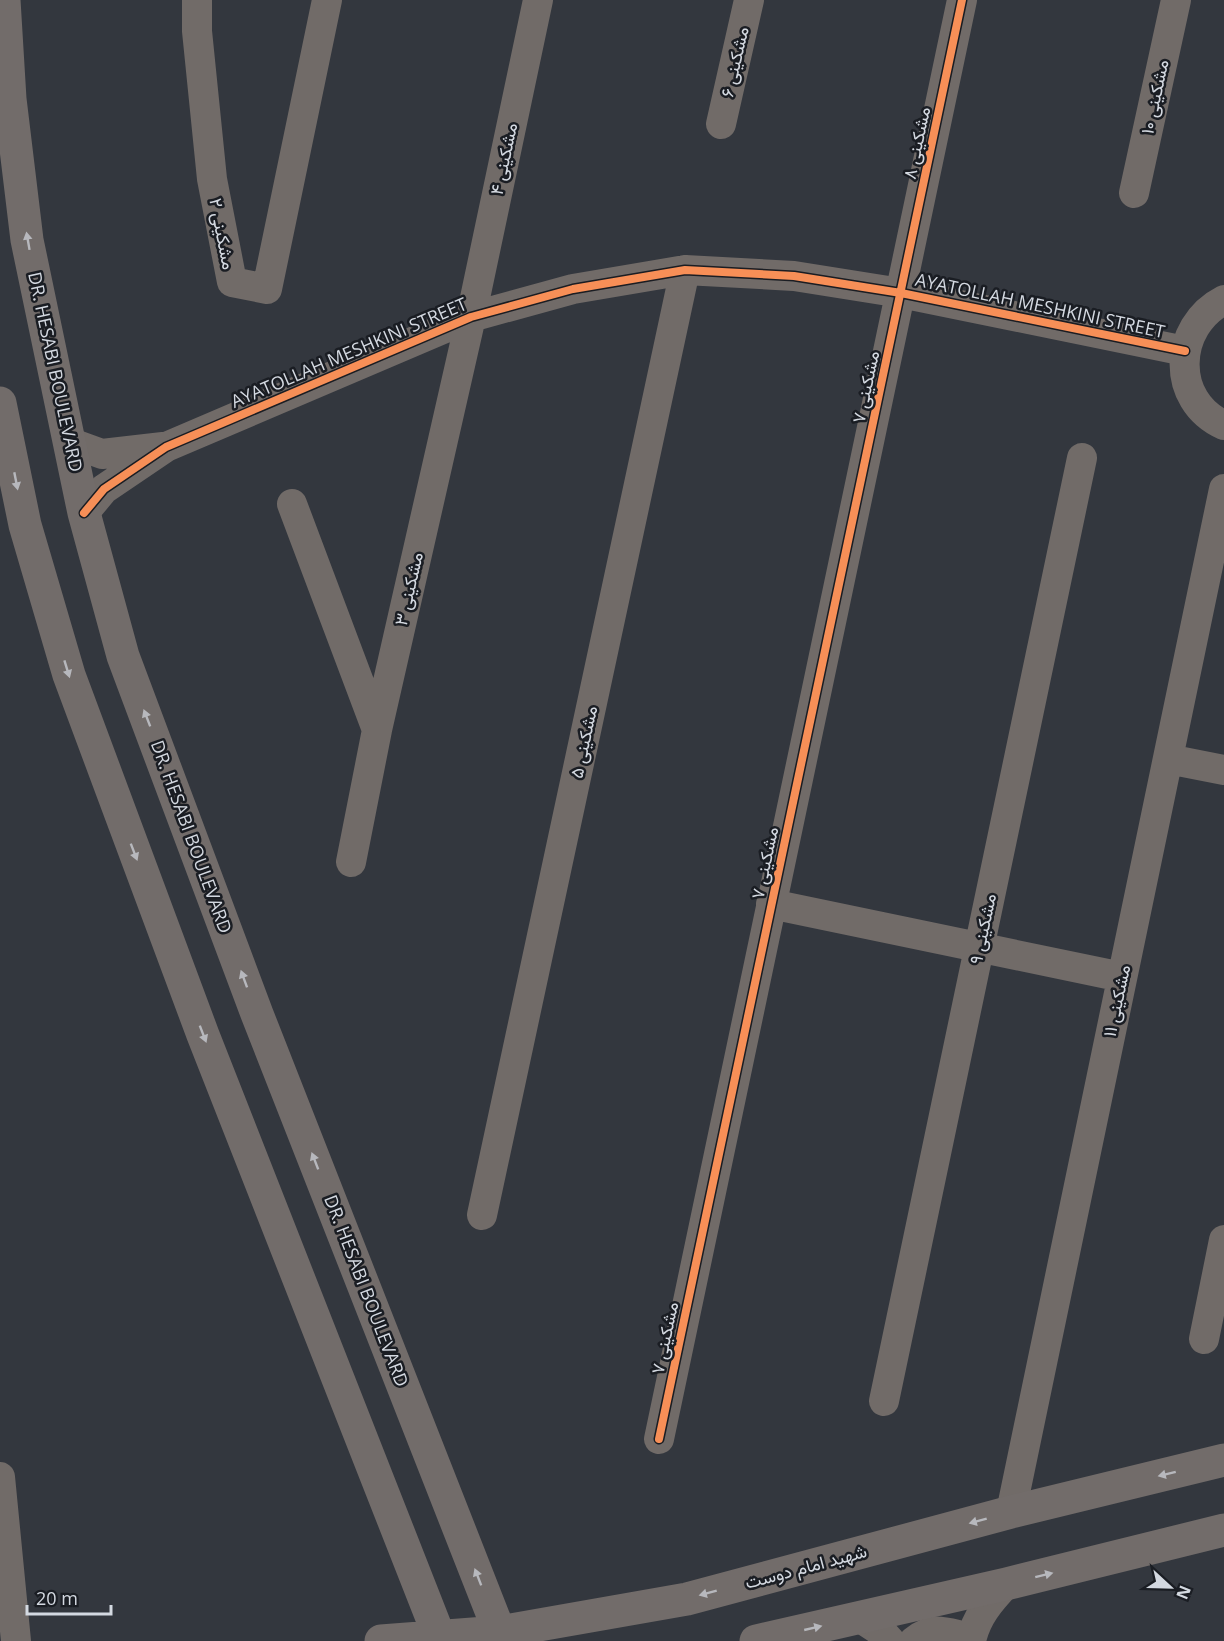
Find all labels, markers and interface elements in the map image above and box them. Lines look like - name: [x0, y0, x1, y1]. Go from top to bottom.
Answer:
- street label: مشکینی ۶: [714, 24, 754, 99]
- street label: مشکینی ۱۰: [1134, 57, 1174, 136]
- street label: مشکینی ۸: [897, 104, 935, 181]
- street label: مشکینی ۴: [484, 120, 522, 197]
- street label: مشکینی ۲: [204, 196, 242, 272]
- one-way arrow: [23, 232, 32, 251]
- street label: AYATOLLAH MESHKINI STREET: [913, 267, 1167, 343]
- street label: DR. HESABI BOULEVARD: [23, 270, 89, 474]
- street label: AYATOLLAH MESHKINI STREET: [227, 291, 470, 413]
- street label: مشکینی ۷: [846, 348, 884, 425]
- one-way arrow: [12, 472, 21, 491]
- street label: مشکینی ۳: [388, 550, 428, 628]
- one-way arrow: [63, 660, 72, 678]
- street label: مشکینی ۵: [564, 703, 602, 780]
- one-way arrow: [141, 709, 151, 727]
- street label: DR. HESABI BOULEVARD: [146, 737, 238, 937]
- street label: مشکینی ۷: [745, 824, 783, 901]
- one-way arrow: [130, 843, 140, 861]
- street label: مشکینی ۹: [963, 891, 1001, 966]
- street label: مشکینی ۱۱: [1097, 962, 1135, 1039]
- one-way arrow: [239, 970, 248, 988]
- one-way arrow: [198, 1026, 208, 1044]
- one-way arrow: [309, 1152, 319, 1170]
- street label: DR. HESABI BOULEVARD: [319, 1191, 415, 1390]
- street label: مشکینی ۷: [645, 1299, 683, 1376]
- one-way arrow: [1158, 1470, 1176, 1480]
- one-way arrow: [969, 1517, 987, 1526]
- street label: شهید امام دوست: [742, 1538, 870, 1595]
- north arrow: [1140, 1557, 1200, 1617]
- one-way arrow: [472, 1568, 482, 1586]
- one-way arrow: [1035, 1569, 1053, 1579]
- scale bar: [27, 1578, 111, 1616]
- text: N: [1171, 1582, 1197, 1603]
- text: 20 m: [36, 1586, 78, 1610]
- one-way arrow: [699, 1589, 718, 1599]
- one-way arrow: [804, 1622, 822, 1632]

